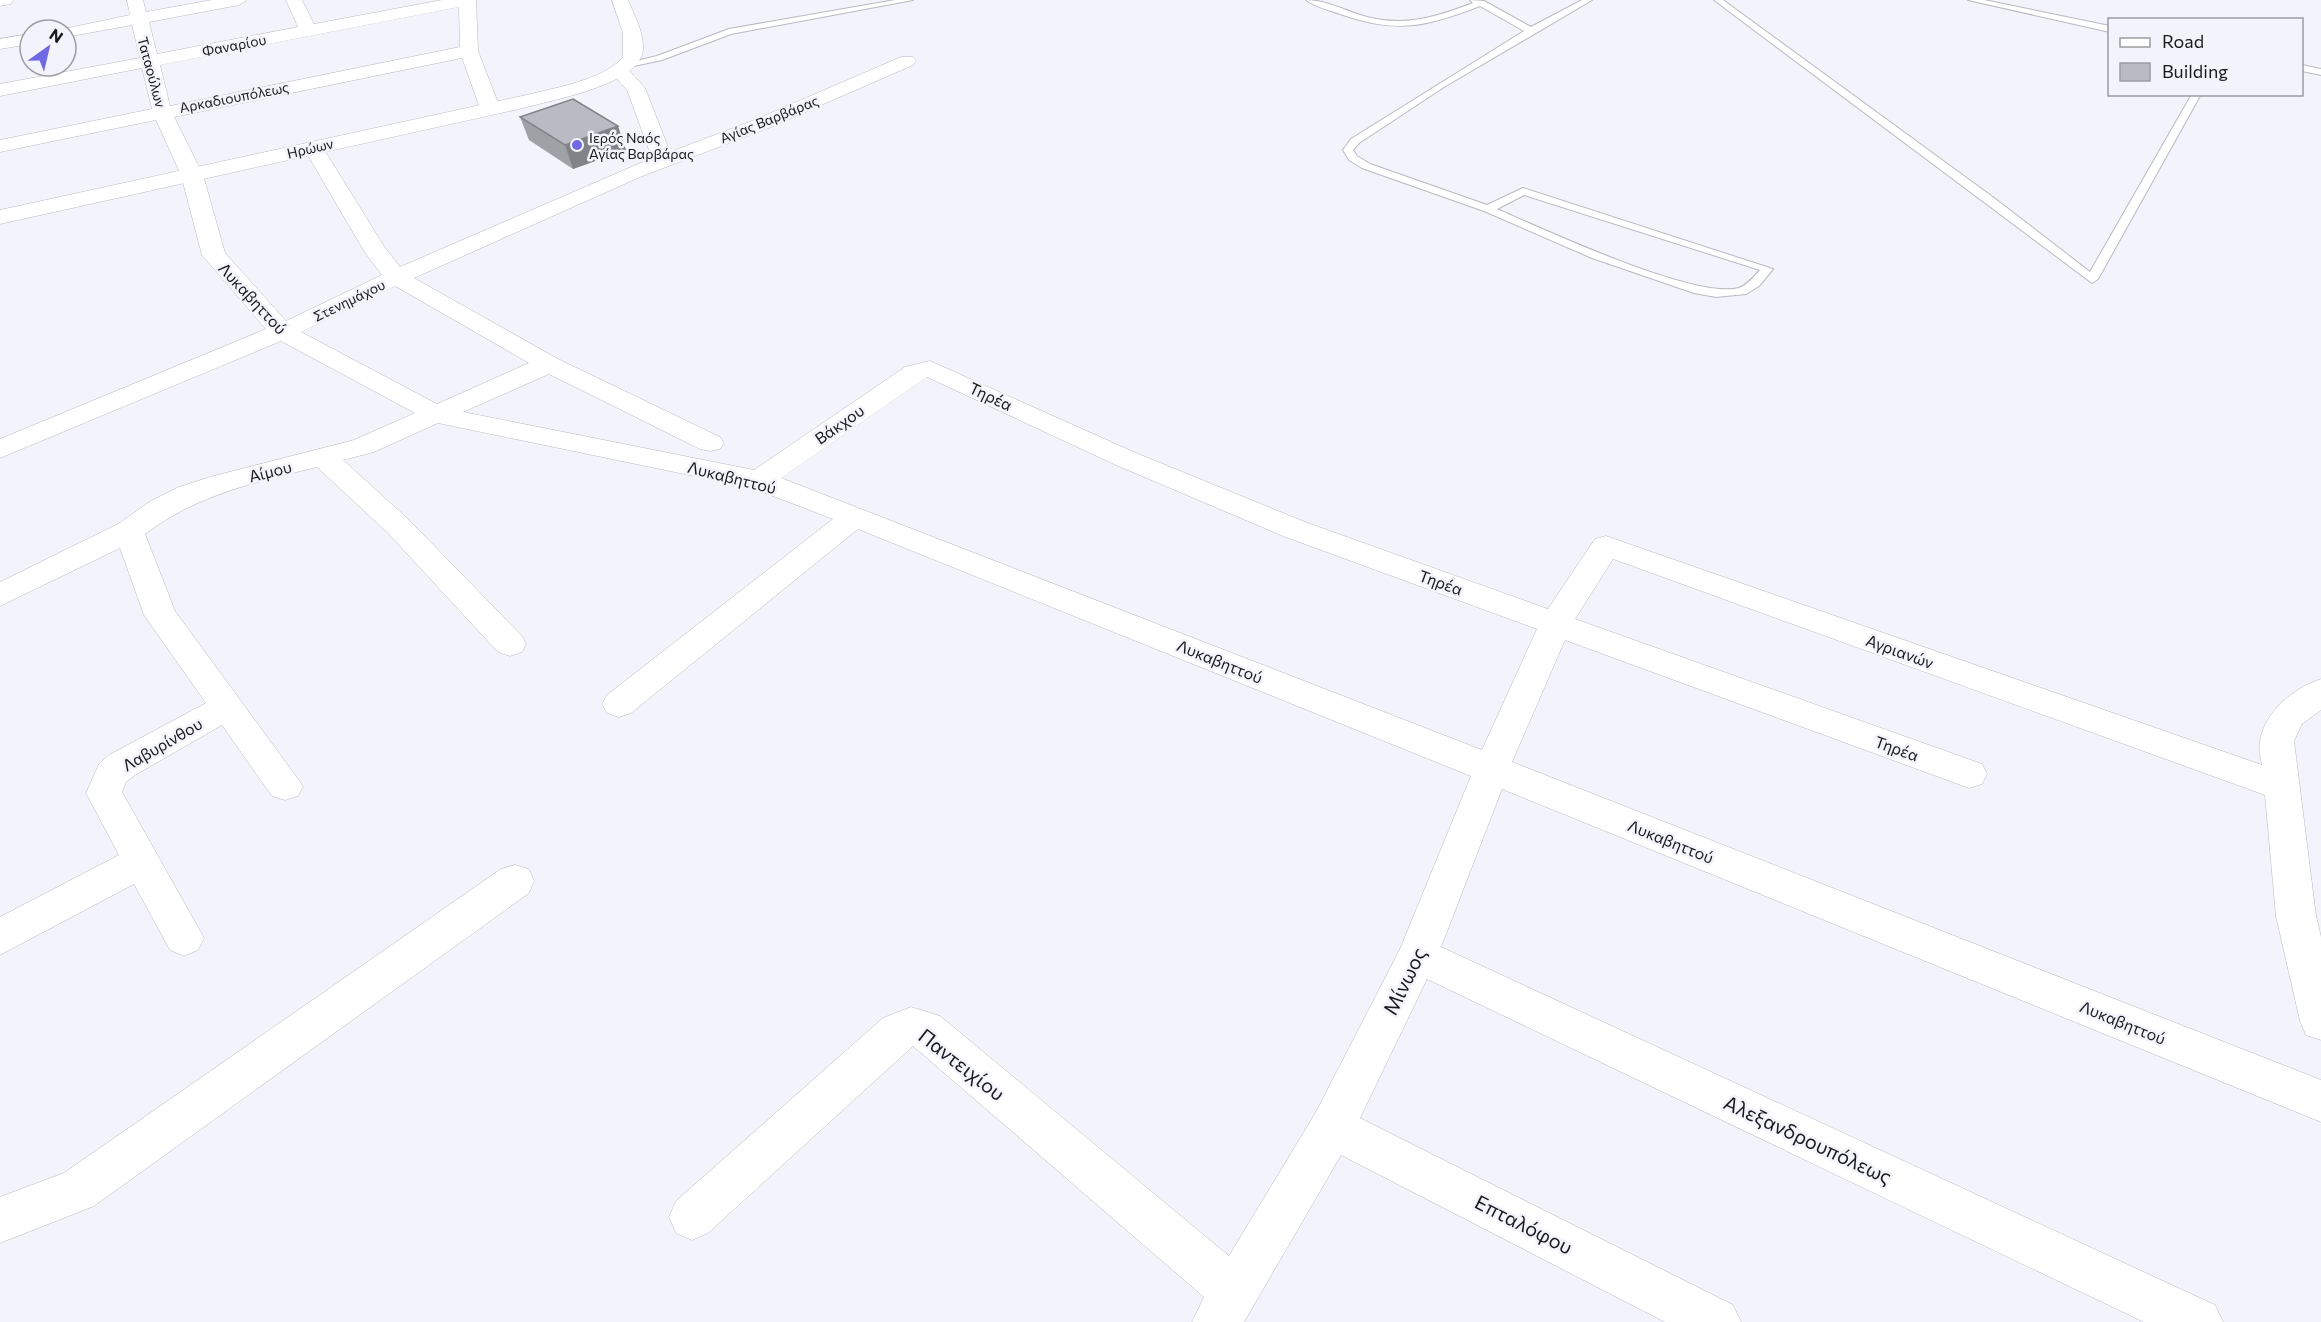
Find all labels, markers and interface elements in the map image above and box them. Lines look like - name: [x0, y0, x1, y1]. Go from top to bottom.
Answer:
- north arrow: [18, 18, 78, 78]
- legend: [2108, 18, 2303, 96]
- text: N: [46, 24, 67, 46]
- street label: Φαναρίου: [201, 30, 268, 60]
- text: Road: [2162, 30, 2204, 52]
- street label: Ταταούλων: [134, 35, 170, 109]
- text: Building: [2162, 60, 2228, 82]
- street label: Αρκαδιουπόλεως: [178, 78, 290, 116]
- street label: Αγίας Βαρβάρας: [717, 91, 821, 147]
- place label: Ιερός Ναός Αγίας Βαρβάρας: [589, 129, 694, 162]
- street label: Ηρώων: [285, 134, 335, 162]
- marker: Ιερός Ναός Αγίας Βαρβάρας: [570, 138, 584, 152]
- street label: Λυκαβηττού: [215, 258, 291, 338]
- street label: Στενημάχου: [310, 275, 388, 325]
- street label: Τηρέα: [967, 378, 1015, 414]
- street label: Βάκχου: [811, 400, 867, 448]
- street label: Αίμου: [247, 457, 293, 485]
- street label: Λυκαβηττού: [686, 457, 778, 497]
- street label: Τηρέα: [1417, 565, 1465, 599]
- street label: Αγριανών: [1864, 630, 1936, 672]
- street label: Λυκαβηττού: [1174, 635, 1266, 687]
- street label: Λαβυρίνθου: [119, 713, 205, 775]
- street label: Τηρέα: [1873, 731, 1921, 765]
- street label: Λυκαβηττού: [1625, 815, 1717, 867]
- street label: Μίνωος: [1377, 943, 1431, 1019]
- street label: Λυκαβηττού: [2077, 996, 2169, 1048]
- street label: Παντειχίου: [914, 1023, 1010, 1105]
- street label: Αλεξανδρουπόλεως: [1720, 1090, 1896, 1188]
- street label: Επταλόφου: [1471, 1189, 1577, 1259]

